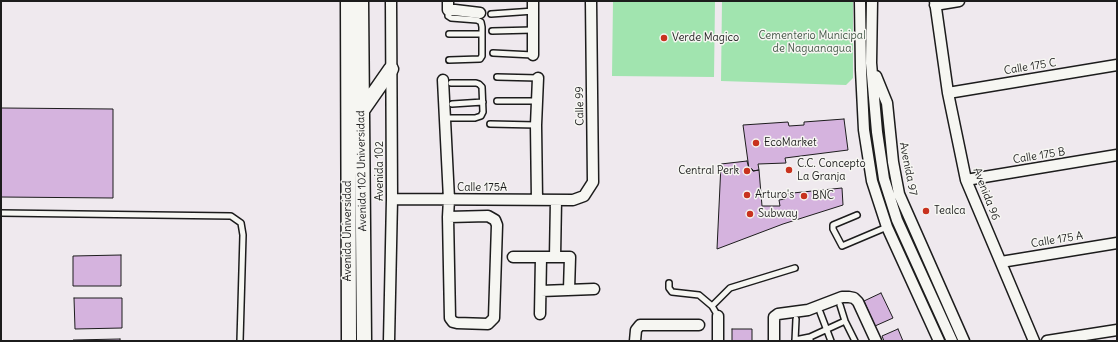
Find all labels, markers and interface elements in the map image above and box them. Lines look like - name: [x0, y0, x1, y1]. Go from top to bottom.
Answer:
- park label: Cementerio Municipal de Naguanagua: [758, 29, 866, 55]
- place label: Verde Magico: [672, 31, 739, 45]
- marker: Verde Magico: [659, 33, 669, 43]
- street label: Calle 175 C: [1003, 56, 1057, 78]
- street label: Calle 99: [573, 86, 587, 126]
- street label: Avenida 102 Universidad: [354, 110, 370, 232]
- place label: EcoMarket: [764, 136, 817, 150]
- marker: EcoMarket: [751, 138, 761, 148]
- street label: Avenida 102: [373, 141, 387, 201]
- street label: Avenida 97: [896, 141, 920, 197]
- street label: Calle 175 B: [1012, 145, 1066, 167]
- place label: C.C. Concepto La Granja: [797, 157, 866, 183]
- place label: Central Perk: [678, 164, 739, 178]
- marker: C.C. Concepto La Granja: [784, 165, 794, 175]
- marker: Central Perk: [742, 166, 752, 176]
- street label: Avenida 96: [970, 166, 1002, 222]
- street label: Avenida Universidad: [341, 180, 355, 282]
- street label: Calle 175A: [457, 181, 507, 195]
- place label: Arturo's: [755, 188, 794, 202]
- place label: BNC: [812, 189, 834, 203]
- marker: Arturo's: [742, 190, 752, 200]
- marker: BNC: [799, 191, 809, 201]
- place label: Tealca: [934, 204, 965, 218]
- marker: Tealca: [921, 206, 931, 216]
- place label: Subway: [758, 207, 798, 221]
- marker: Subway: [745, 209, 755, 219]
- street label: Calle 175 A: [1030, 229, 1084, 251]

